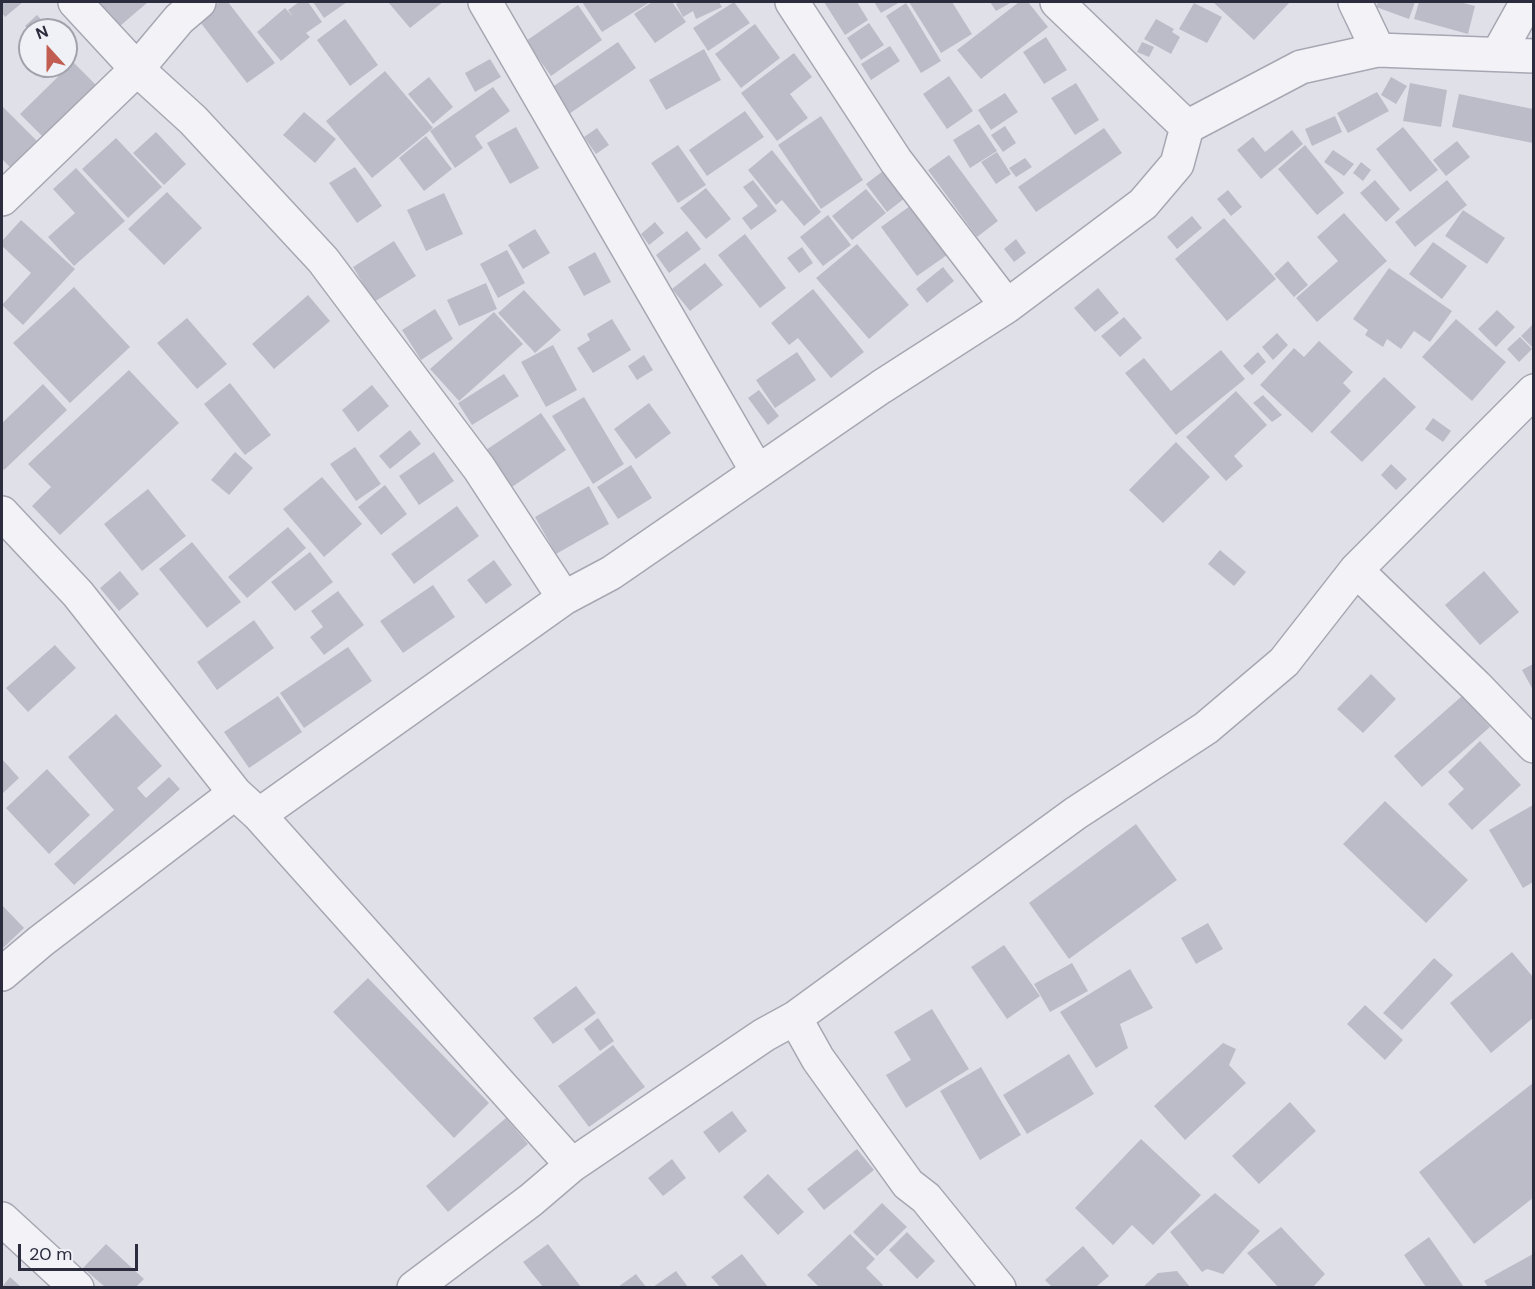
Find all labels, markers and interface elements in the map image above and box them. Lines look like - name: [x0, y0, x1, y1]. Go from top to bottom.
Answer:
- north arrow: [18, 18, 78, 78]
- text: N: [33, 21, 51, 44]
- scale bar: [21, 1232, 141, 1270]
- text: 20 m: [29, 1242, 72, 1266]

